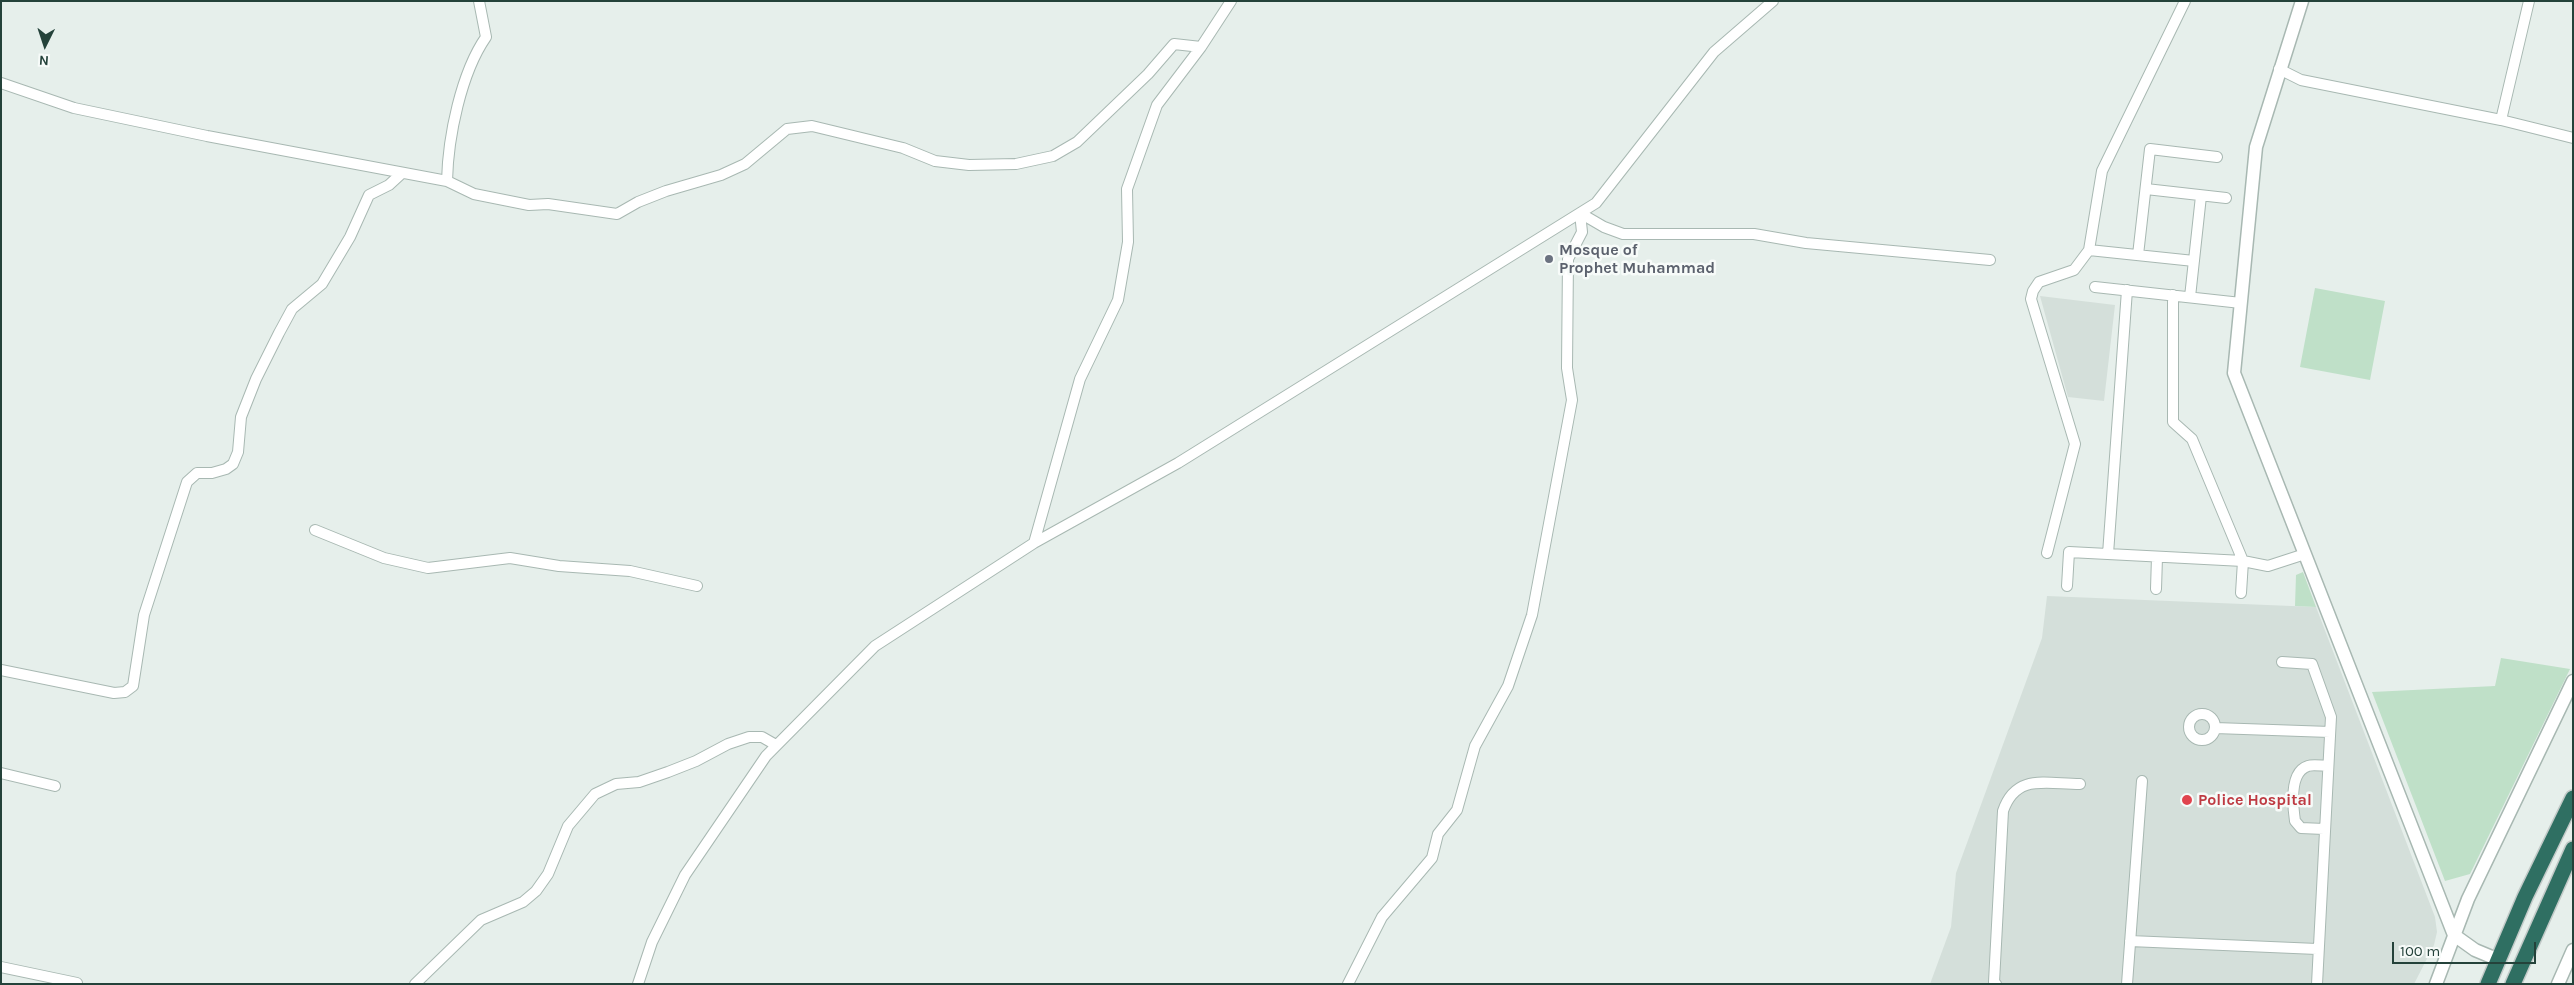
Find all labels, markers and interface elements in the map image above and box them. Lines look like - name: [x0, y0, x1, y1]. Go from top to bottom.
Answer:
- north arrow: [20, 20, 70, 70]
- text: N: [38, 52, 50, 69]
- place label: Mosque of Prophet Muhammad: [1559, 240, 1715, 278]
- marker: Mosque of Prophet Muhammad: [1543, 253, 1555, 265]
- place label: Police Hospital: [2198, 790, 2312, 810]
- marker: Police Hospital: [2180, 793, 2194, 807]
- scale bar: [2394, 932, 2538, 964]
- text: 100 m: [2400, 942, 2440, 960]

